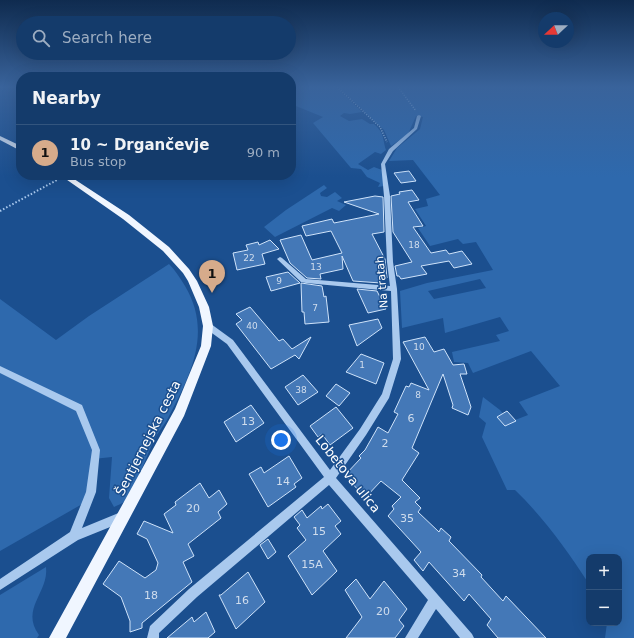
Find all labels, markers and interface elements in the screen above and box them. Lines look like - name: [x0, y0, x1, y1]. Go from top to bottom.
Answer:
- north arrow: [538, 12, 574, 48]
- search box: [16, 16, 296, 60]
- icon: search: [30, 27, 52, 49]
- text: Search here: [62, 29, 152, 47]
- text: Nearby: [32, 88, 101, 108]
- text: 10 ~ Drgančevje: [70, 136, 209, 154]
- text: 1: [40, 145, 50, 160]
- text: 90 m: [247, 145, 280, 160]
- text: Bus stop: [70, 154, 126, 169]
- house number: 18: [408, 240, 420, 250]
- house number: 22: [243, 253, 255, 263]
- street label: Na tratah: [373, 255, 391, 309]
- pin: 1: [199, 260, 225, 293]
- house number: 13: [310, 262, 322, 272]
- house number: 9: [276, 276, 282, 286]
- house number: 7: [312, 303, 318, 313]
- house number: 40: [246, 321, 258, 331]
- house number: 10: [413, 342, 425, 352]
- house number: 1: [359, 360, 365, 370]
- street label: Šentjernejska cesta: [112, 378, 184, 498]
- house number: 38: [295, 385, 307, 395]
- house number: 8: [415, 390, 421, 400]
- house number: 6: [408, 412, 415, 425]
- house number: 13: [241, 415, 255, 428]
- your location: [271, 430, 291, 450]
- street label: Lobetova ulica: [312, 433, 384, 515]
- house number: 2: [382, 437, 389, 450]
- house number: 14: [276, 475, 290, 488]
- house number: 20: [186, 502, 200, 515]
- house number: 35: [400, 512, 414, 525]
- house number: 15: [312, 525, 326, 538]
- map controls: [586, 554, 622, 626]
- button: +: [586, 554, 622, 590]
- house number: 15A: [301, 558, 323, 571]
- house number: 34: [452, 567, 466, 580]
- house number: 18: [144, 589, 158, 602]
- button: −: [586, 590, 622, 626]
- house number: 16: [235, 594, 249, 607]
- house number: 20: [376, 605, 390, 618]

